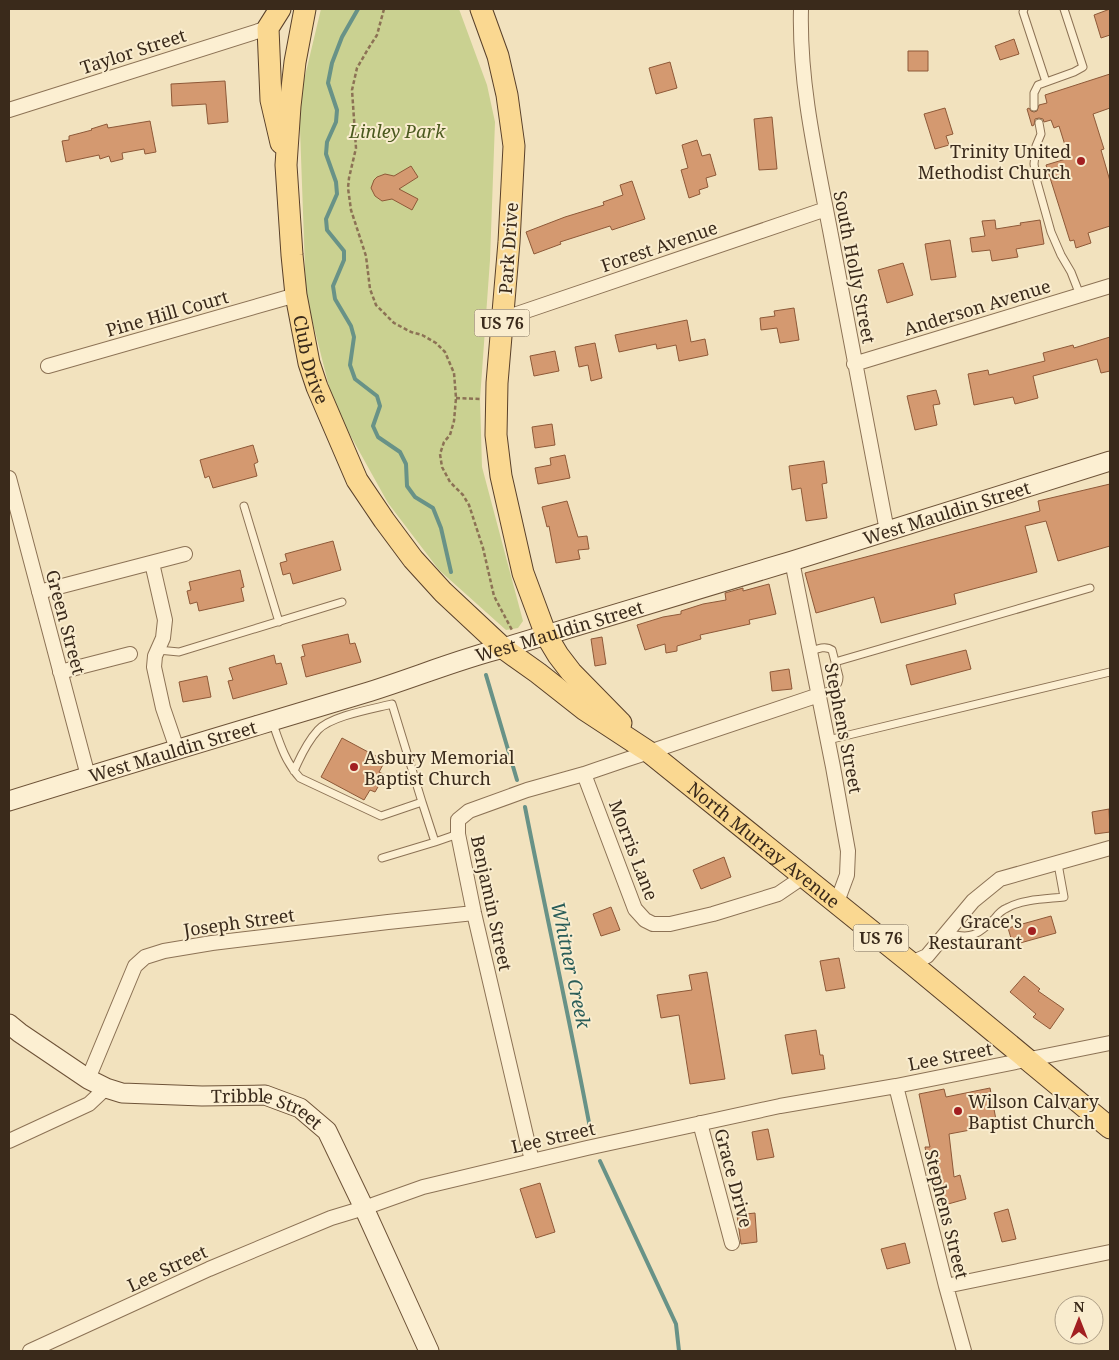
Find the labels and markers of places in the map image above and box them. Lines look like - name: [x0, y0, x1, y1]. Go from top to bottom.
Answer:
- place label: Trinity United Methodist Church: [918, 139, 1071, 184]
- marker: Trinity United Methodist Church: [1075, 155, 1087, 167]
- place label: Asbury Memorial Baptist Church: [364, 745, 515, 790]
- marker: Asbury Memorial Baptist Church: [348, 761, 360, 773]
- place label: Grace's Restaurant: [928, 909, 1022, 954]
- marker: Grace's Restaurant: [1026, 925, 1038, 937]
- place label: Wilson Calvary Baptist Church: [968, 1089, 1100, 1134]
- marker: Wilson Calvary Baptist Church: [952, 1105, 964, 1117]

